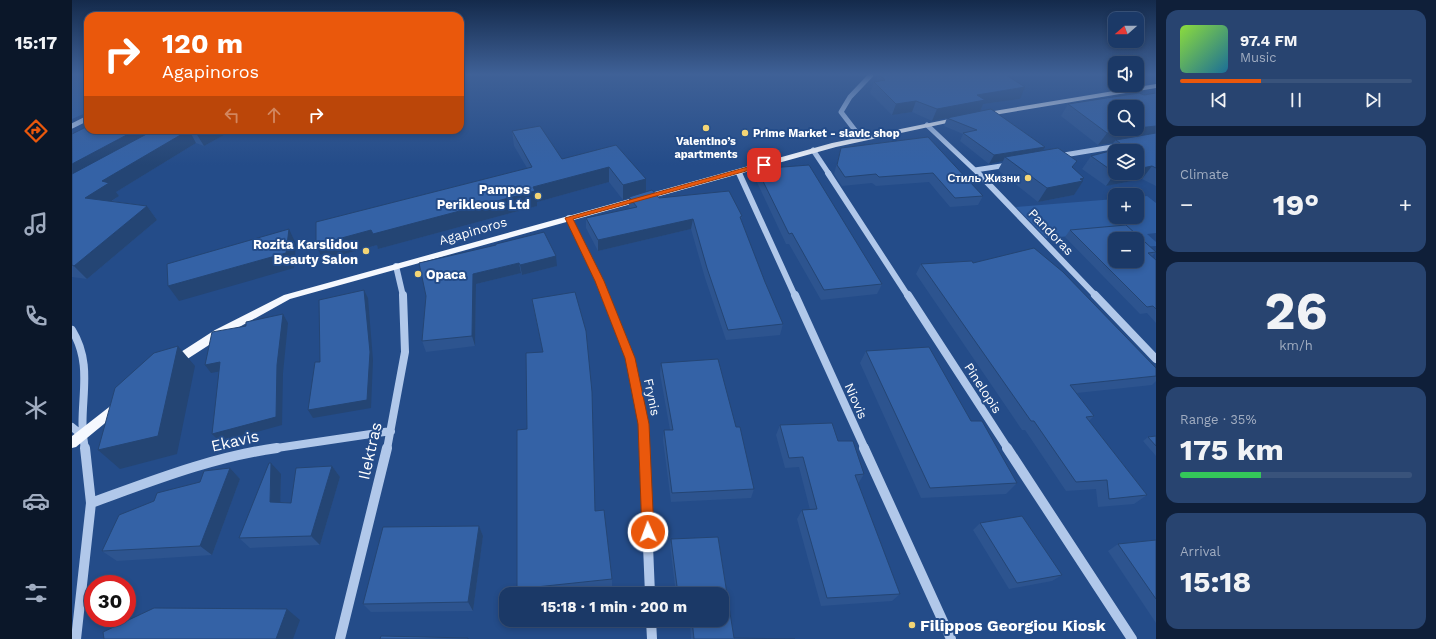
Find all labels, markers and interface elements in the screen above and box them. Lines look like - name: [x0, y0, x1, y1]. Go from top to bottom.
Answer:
- north arrow: [1108, 12, 1144, 48]
- map controls: [1108, 12, 1144, 268]
- text: 120 m: [162, 27, 243, 60]
- icon: right: [96, 28, 148, 80]
- text: 15:17: [15, 32, 57, 53]
- text: 97.4 FM: [1240, 32, 1297, 50]
- text: Music: [1240, 50, 1277, 65]
- button: sound: [1108, 56, 1144, 92]
- text: Agapinoros: [162, 61, 259, 82]
- icon: previous: [1208, 89, 1230, 111]
- icon: pause: [1285, 89, 1307, 111]
- icon: next: [1362, 89, 1384, 111]
- button: search: [1108, 100, 1144, 136]
- icon: left: [221, 104, 243, 126]
- icon: ahead: [263, 104, 285, 126]
- icon: right: [305, 104, 327, 126]
- icon: directions: [22, 117, 50, 145]
- marker: Valentino’s apartments: [701, 123, 711, 133]
- place label: Prime Market - slavic shop: [753, 127, 900, 140]
- marker: Prime Market - slavic shop: [740, 128, 750, 138]
- place label: Valentino’s apartments: [674, 135, 738, 161]
- button: layers: [1108, 144, 1144, 180]
- pin: [747, 148, 781, 182]
- icon: arrive: [753, 154, 775, 176]
- text: Climate: [1180, 167, 1229, 182]
- place label: Стиль Жизни: [947, 172, 1020, 185]
- marker: Стиль Жизни: [1023, 173, 1033, 183]
- place label: Pampos Perikleous Ltd: [437, 182, 530, 212]
- text: 19°: [1273, 187, 1319, 222]
- button: +: [1108, 188, 1144, 224]
- marker: Pampos Perikleous Ltd: [533, 191, 543, 201]
- text: −: [1180, 192, 1193, 217]
- text: +: [1399, 192, 1412, 217]
- street label: Pandoras: [1025, 206, 1077, 258]
- icon: music: [22, 210, 50, 238]
- street label: Agapinoros: [437, 214, 509, 248]
- button: −: [1108, 232, 1144, 268]
- place label: Rozita Karslidou Beauty Salon: [253, 237, 358, 267]
- marker: Rozita Karslidou Beauty Salon: [361, 246, 371, 256]
- place label: Opaca: [426, 267, 466, 282]
- marker: Opaca: [413, 269, 423, 279]
- text: 26: [1264, 281, 1328, 342]
- icon: phone: [22, 302, 50, 330]
- text: km/h: [1279, 338, 1313, 353]
- street label: Pinelopis: [961, 360, 1005, 416]
- street label: Frynis: [641, 377, 663, 417]
- street label: Niovis: [841, 381, 871, 421]
- icon: climate: [22, 394, 50, 422]
- text: Range · 35%: [1180, 412, 1257, 427]
- street label: Ilektras: [354, 420, 386, 482]
- street label: Ekavis: [209, 426, 261, 456]
- text: 175 km: [1180, 432, 1284, 467]
- icon: car: [22, 487, 50, 515]
- position arrow: [627, 511, 669, 553]
- text: Arrival: [1180, 544, 1221, 559]
- text: 15:18: [1180, 564, 1251, 599]
- speed limit sign: 30: [84, 575, 136, 627]
- icon: filters: [22, 579, 50, 607]
- text: 15:18 · 1 min · 200 m: [541, 598, 687, 616]
- place label: Filippos Georgiou Kiosk: [920, 616, 1106, 635]
- marker: Filippos Georgiou Kiosk: [907, 620, 917, 630]

